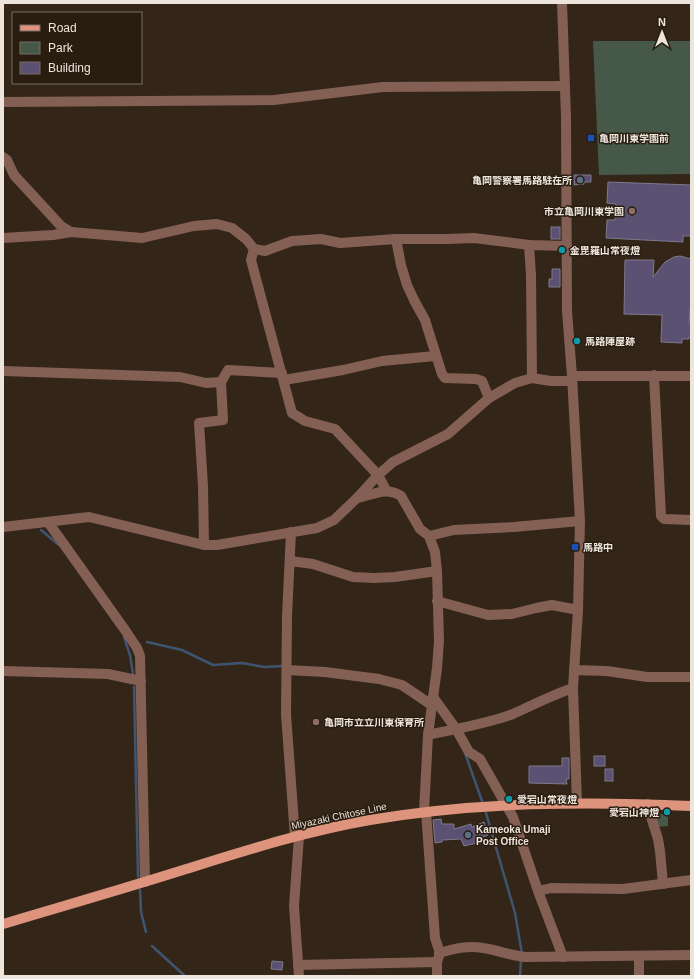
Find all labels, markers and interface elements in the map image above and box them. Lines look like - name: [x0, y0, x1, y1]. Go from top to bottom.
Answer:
- legend: [12, 12, 142, 84]
- north arrow: [642, 12, 682, 52]
- text: N: [658, 16, 666, 28]
- text: Road: [48, 21, 77, 35]
- text: Park: [48, 41, 74, 55]
- text: Building: [48, 61, 91, 75]
- marker: 亀岡川東学園前: [586, 133, 596, 143]
- place label: 亀岡川東学園前: [599, 133, 669, 144]
- place label: 亀岡警察署馬路駐在所: [472, 175, 572, 186]
- marker: 亀岡警察署馬路駐在所: [575, 175, 585, 185]
- place label: 市立亀岡川東学園: [544, 206, 624, 217]
- marker: 市立亀岡川東学園: [627, 206, 637, 216]
- marker: 金毘羅山常夜燈: [557, 245, 567, 255]
- place label: 金毘羅山常夜燈: [570, 245, 641, 256]
- marker: 馬路陣屋跡: [572, 336, 582, 346]
- place label: 馬路陣屋跡: [585, 336, 635, 347]
- marker: 馬路中: [570, 542, 580, 552]
- place label: 馬路中: [583, 542, 613, 553]
- marker: 亀岡市立立川東保育所: [311, 717, 321, 727]
- place label: 亀岡市立立川東保育所: [324, 717, 424, 728]
- marker: 愛宕山常夜燈: [504, 794, 514, 804]
- place label: 愛宕山常夜燈: [517, 794, 578, 805]
- street label: Miyazaki Chitose Line: [290, 800, 388, 831]
- place label: 愛宕山神燈: [609, 807, 660, 818]
- marker: 愛宕山神燈: [662, 807, 672, 817]
- place label: Kameoka Umaji Post Office: [476, 824, 551, 847]
- marker: Kameoka Umaji Post Office: [463, 830, 473, 840]

